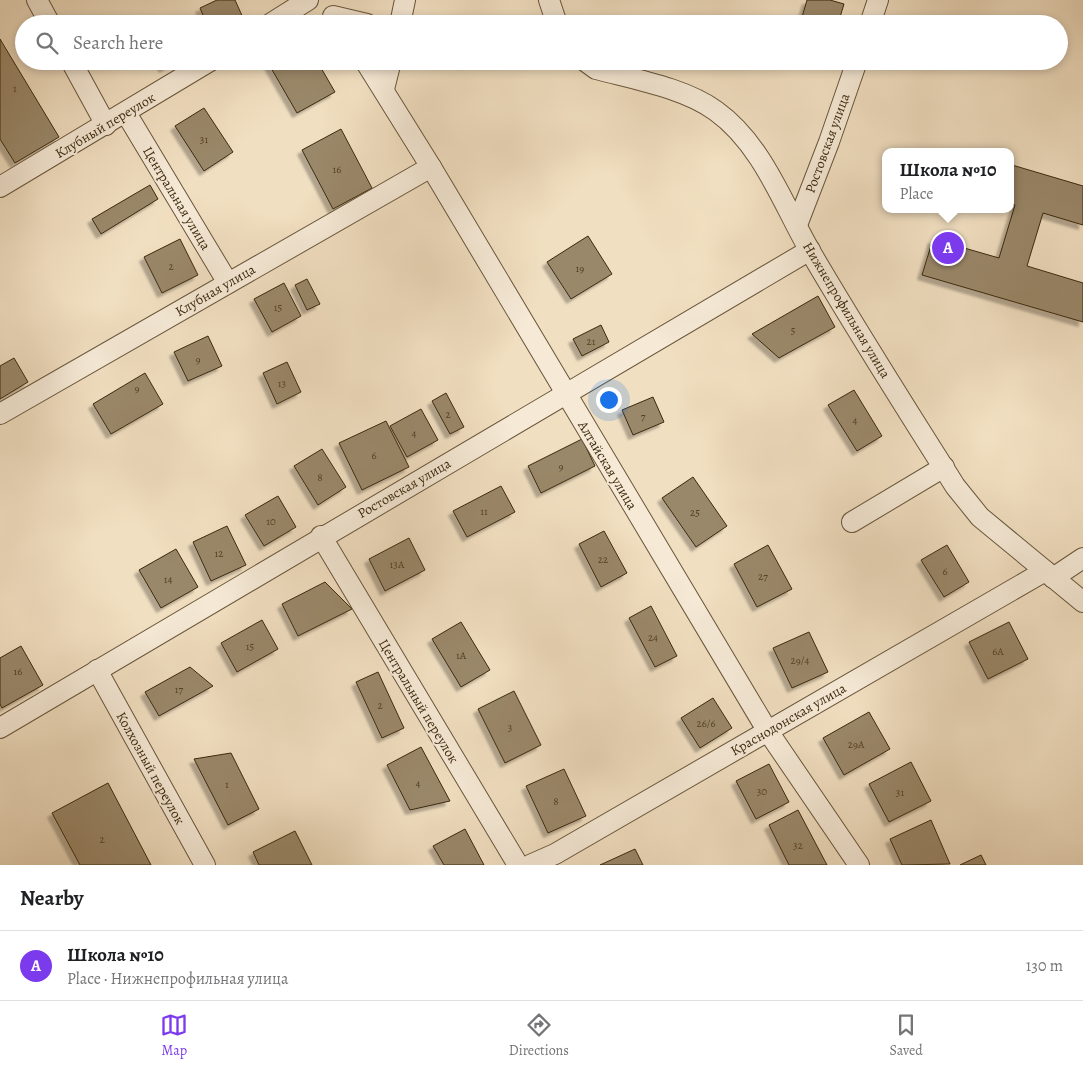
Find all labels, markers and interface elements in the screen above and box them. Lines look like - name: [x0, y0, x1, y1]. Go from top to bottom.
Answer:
- search box: [15, 15, 1068, 70]
- icon: search: [33, 29, 61, 57]
- text: Search here: [73, 30, 163, 56]
- house number: 1: [13, 81, 17, 96]
- street label: Клубный переулок: [52, 88, 159, 163]
- street label: Ростовская улица: [801, 90, 855, 196]
- house number: 31: [200, 132, 208, 147]
- street label: Центральная улица: [138, 143, 215, 254]
- popup: [882, 148, 1014, 213]
- text: Школа №10: [900, 157, 996, 183]
- house number: 16: [333, 162, 341, 177]
- text: Place: [900, 183, 933, 205]
- pin: A: [932, 229, 964, 267]
- street label: Нижнепрофильная улица: [798, 239, 895, 382]
- house number: 2: [168, 259, 174, 274]
- street label: Клубная улица: [172, 260, 259, 321]
- house number: 19: [576, 261, 584, 276]
- house number: 15: [274, 300, 283, 315]
- house number: 5: [791, 323, 796, 338]
- house number: 21: [587, 334, 596, 349]
- house number: 9: [195, 352, 201, 367]
- house number: 13: [278, 376, 286, 391]
- house number: 9: [134, 381, 140, 396]
- your location: [596, 387, 622, 413]
- house number: 2: [445, 407, 451, 422]
- house number: 7: [641, 409, 646, 424]
- house number: 4: [853, 413, 858, 428]
- street label: Алтайская улица: [573, 416, 642, 514]
- house number: 4: [412, 426, 417, 441]
- house number: 6: [371, 448, 377, 463]
- street label: Ростовская улица: [354, 454, 455, 523]
- house number: 9: [558, 459, 564, 474]
- house number: 8: [317, 470, 323, 485]
- house number: 11: [480, 504, 488, 519]
- house number: 25: [690, 505, 700, 520]
- house number: 10: [266, 514, 276, 529]
- house number: 12: [215, 546, 224, 561]
- house number: 22: [598, 552, 608, 567]
- house number: 13А: [390, 557, 405, 572]
- house number: 6: [942, 564, 948, 579]
- house number: 27: [758, 569, 768, 584]
- house number: 14: [164, 572, 172, 587]
- house number: 24: [648, 630, 658, 645]
- street label: Центральный переулок: [374, 636, 463, 767]
- house number: 15: [246, 639, 255, 654]
- house number: 6А: [992, 644, 1004, 659]
- house number: 1А: [456, 648, 467, 663]
- house number: 29/4: [791, 653, 809, 668]
- house number: 16: [14, 664, 22, 679]
- street label: Краснодонская улица: [727, 678, 850, 760]
- house number: 17: [175, 682, 184, 697]
- house number: 2: [377, 698, 383, 713]
- street label: Колхозный переулок: [112, 708, 190, 828]
- house number: 26/6: [696, 716, 716, 731]
- house number: 3: [508, 720, 512, 735]
- house number: 29А: [848, 737, 865, 752]
- house number: 4: [416, 776, 421, 791]
- house number: 1: [225, 777, 229, 792]
- house number: 30: [757, 784, 767, 799]
- house number: 31: [896, 785, 904, 800]
- house number: 8: [553, 794, 559, 809]
- house number: 2: [99, 832, 105, 847]
- house number: 32: [793, 838, 803, 853]
- text: Nearby: [20, 884, 83, 912]
- text: Школа №10: [67, 942, 164, 968]
- text: A: [31, 955, 41, 977]
- text: 130 m: [1026, 955, 1063, 977]
- text: Place · Нижнепрофильная улица: [67, 968, 288, 990]
- tab: Map: [160, 1011, 188, 1060]
- tab: Directions: [509, 1011, 569, 1060]
- tab: Saved: [890, 1011, 923, 1060]

